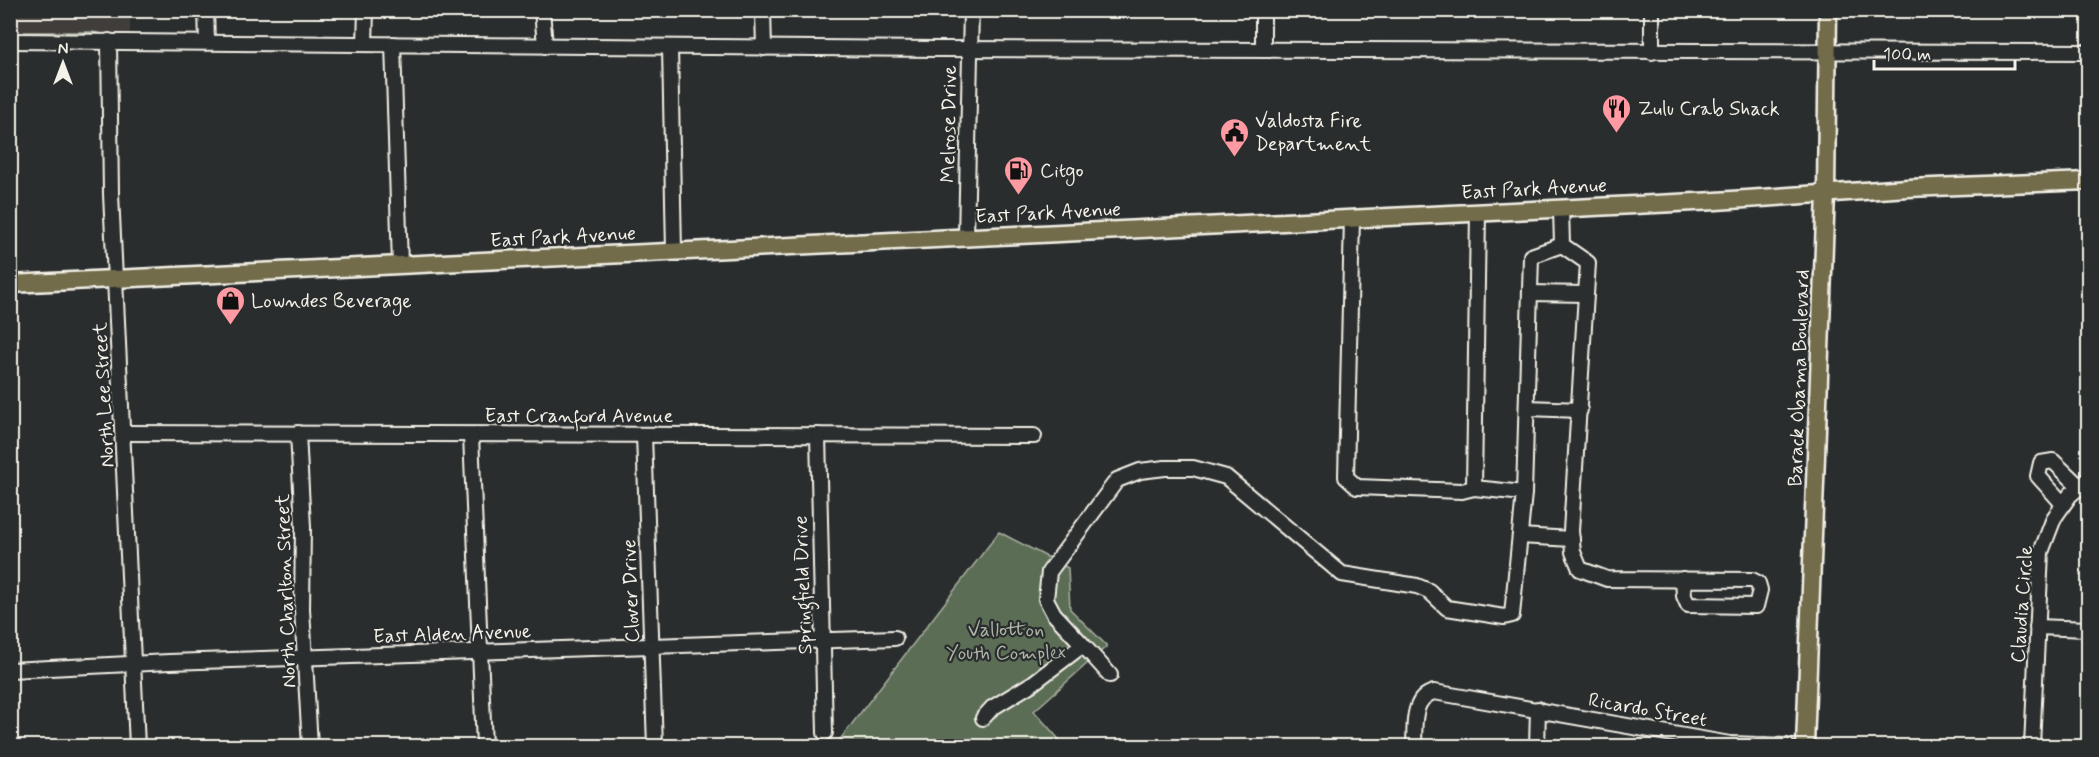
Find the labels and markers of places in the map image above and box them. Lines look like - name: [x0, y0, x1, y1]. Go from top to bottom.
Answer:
- restaurant icon: Zulu Crab Shack: [1601, 92, 1633, 134]
- place label: Zulu Crab Shack: [1638, 96, 1780, 123]
- place label: Valdosta Fire Department: [1255, 108, 1371, 158]
- public building icon: Valdosta Fire Department: [1218, 116, 1250, 158]
- fuel station icon: Citgo: [1003, 154, 1035, 196]
- place label: Citgo: [1040, 158, 1084, 186]
- shop icon: Lowndes Beverage: [214, 284, 246, 326]
- place label: Lowndes Beverage: [251, 288, 412, 316]

